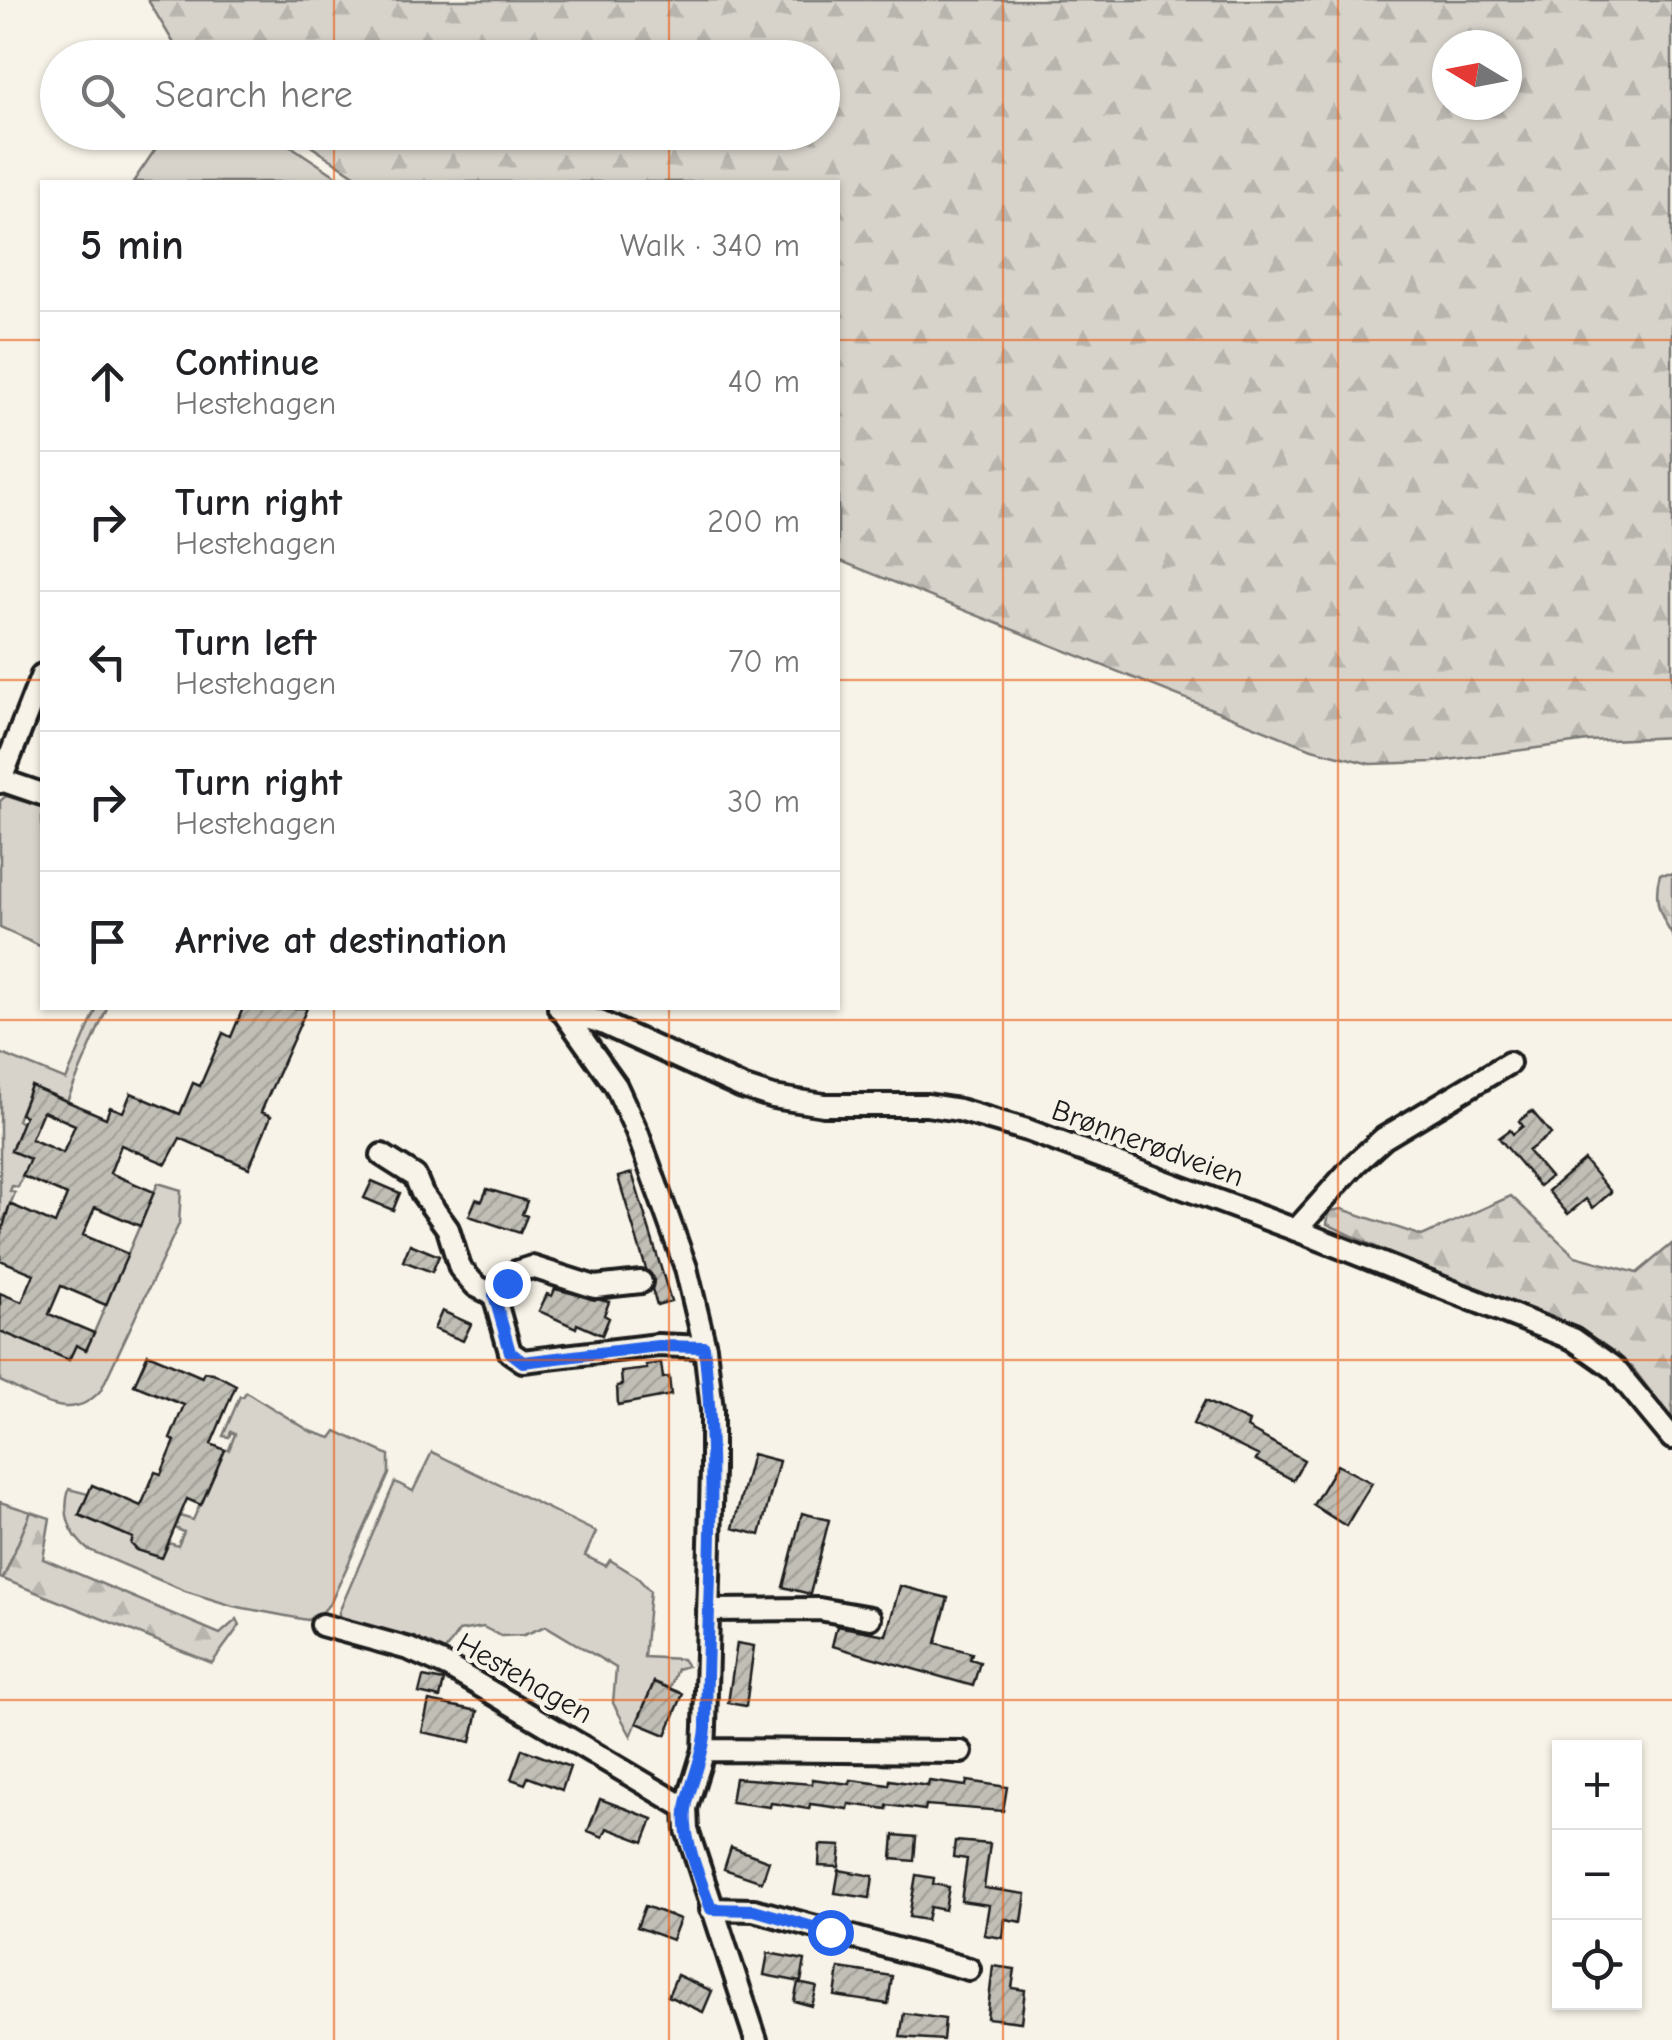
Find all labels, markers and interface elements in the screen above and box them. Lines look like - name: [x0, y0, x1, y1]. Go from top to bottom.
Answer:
- north arrow: [1432, 30, 1522, 120]
- search box: [40, 40, 840, 150]
- icon: search: [75, 68, 130, 123]
- text: Search here: [155, 73, 353, 117]
- text: 5 min: [80, 221, 184, 270]
- text: Walk · 340 m: [620, 227, 800, 264]
- text: Continue: [175, 341, 319, 385]
- icon: ahead: [80, 354, 135, 409]
- text: 40 m: [728, 363, 800, 400]
- text: Hestehagen: [175, 385, 336, 422]
- text: Turn right: [175, 481, 342, 525]
- icon: right: [80, 494, 135, 549]
- text: 200 m: [707, 503, 800, 540]
- text: Hestehagen: [175, 525, 336, 562]
- text: Turn left: [175, 621, 316, 665]
- icon: left: [80, 634, 135, 689]
- text: 70 m: [728, 643, 800, 680]
- text: Hestehagen: [175, 665, 336, 702]
- text: Turn right: [175, 761, 342, 805]
- icon: right: [80, 774, 135, 829]
- text: 30 m: [727, 783, 800, 820]
- text: Hestehagen: [175, 805, 336, 842]
- icon: arrive: [80, 914, 135, 969]
- text: Arrive at destination: [175, 919, 507, 963]
- street label: Brønnerødveien: [1047, 1093, 1249, 1194]
- route end: [485, 1261, 531, 1307]
- street label: Hestehagen: [451, 1626, 599, 1731]
- map controls: [1552, 1740, 1642, 2010]
- button: +: [1552, 1740, 1642, 1830]
- button: −: [1552, 1830, 1642, 1920]
- route start: [808, 1910, 854, 1956]
- button: locate: [1552, 1920, 1642, 2010]

